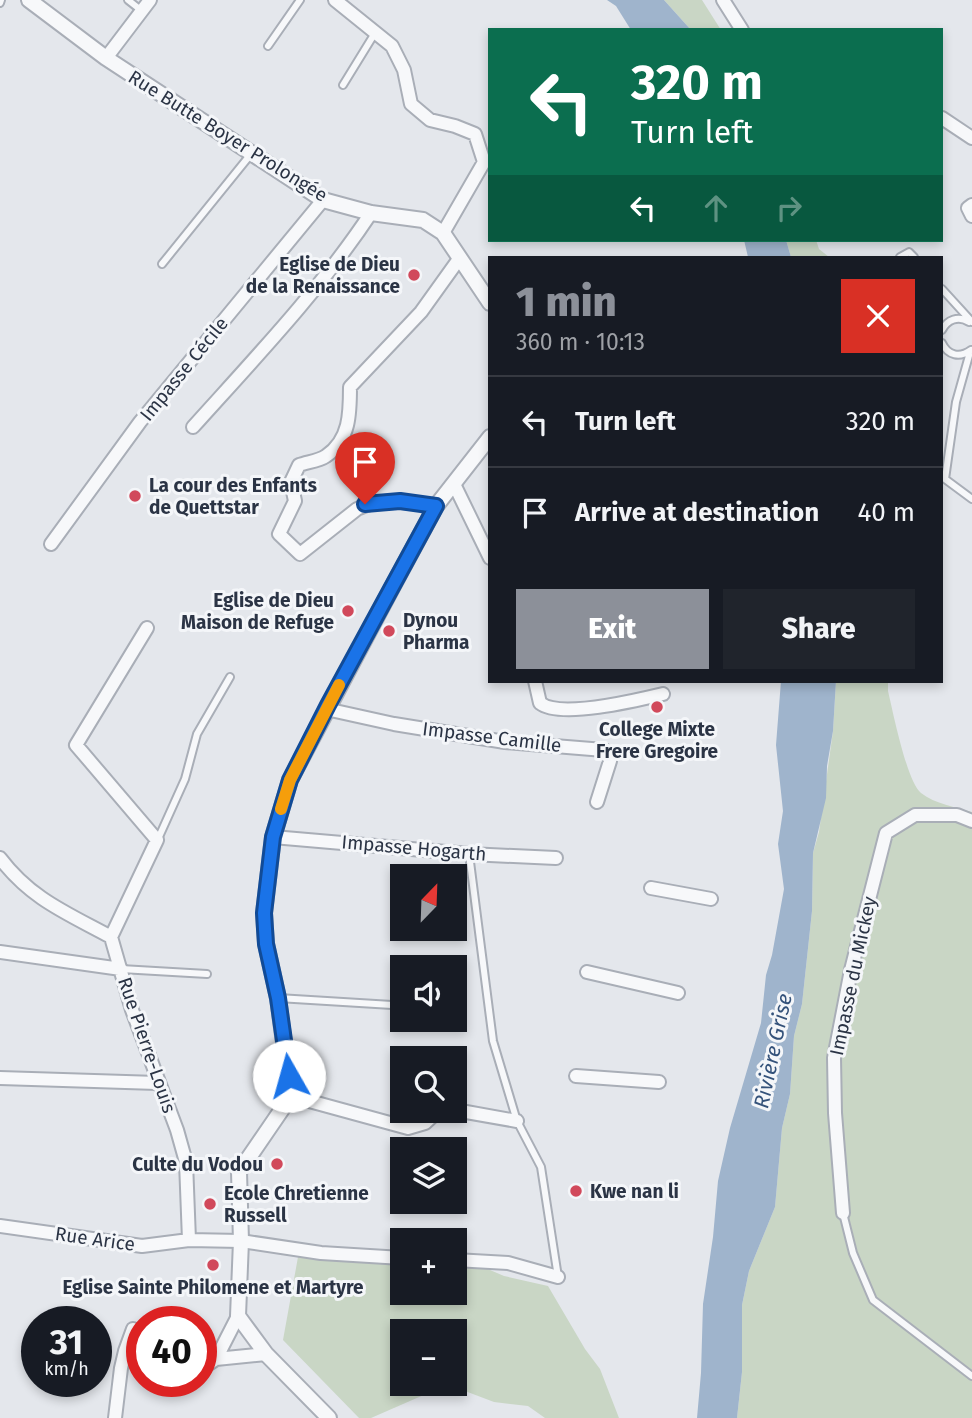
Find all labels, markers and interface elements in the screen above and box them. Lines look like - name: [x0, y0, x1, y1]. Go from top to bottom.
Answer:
- text: 320 m: [631, 53, 763, 112]
- icon: left: [516, 56, 607, 147]
- street label: Rue Butte Boyer Prolongée: [124, 65, 332, 207]
- text: Turn left: [631, 113, 753, 151]
- icon: left: [624, 189, 662, 227]
- icon: ahead: [697, 189, 735, 227]
- icon: right: [770, 189, 808, 227]
- place label: Eglise de Dieu de la Renaissance: [246, 253, 400, 298]
- marker: Eglise de Dieu de la Renaissance: [406, 267, 422, 283]
- text: 1 min: [516, 277, 617, 327]
- button: close: [841, 279, 915, 353]
- street label: Impasse Cécile: [135, 312, 233, 426]
- text: 360 m · 10:13: [516, 328, 645, 356]
- icon: left: [516, 403, 554, 441]
- text: Turn left: [575, 406, 676, 437]
- text: 320 m: [846, 406, 915, 437]
- pin: [335, 432, 395, 504]
- icon: arrive: [346, 443, 384, 481]
- place label: La cour des Enfants de Quettstar: [149, 474, 317, 519]
- marker: La cour des Enfants de Quettstar: [127, 488, 143, 504]
- icon: arrive: [516, 494, 554, 532]
- text: Arrive at destination: [575, 497, 819, 528]
- text: 40 m: [857, 497, 915, 528]
- place label: Eglise de Dieu Maison de Refuge: [181, 589, 334, 634]
- button: Exit: [516, 589, 709, 669]
- button: Share: [723, 589, 915, 669]
- marker: Eglise de Dieu Maison de Refuge: [340, 603, 356, 619]
- place label: Dynou Pharma: [403, 609, 469, 654]
- marker: Dynou Pharma: [381, 623, 397, 639]
- marker: College Mixte Frere Gregoire: [649, 699, 665, 715]
- street label: Impasse Camille: [421, 717, 563, 757]
- place label: College Mixte Frere Gregoire: [596, 718, 718, 763]
- street label: Impasse Hogarth: [341, 830, 487, 866]
- north arrow: [390, 864, 467, 942]
- map controls: [390, 864, 467, 1396]
- street label: Impasse du Mickey: [825, 894, 881, 1058]
- button: sound: [390, 955, 467, 1032]
- street label: Rue Pierre-Louis: [113, 974, 181, 1116]
- water label: Rivière Grise: [748, 991, 798, 1111]
- position arrow: [252, 1039, 326, 1113]
- button: search: [390, 1046, 467, 1123]
- button: layers: [390, 1137, 467, 1214]
- place label: Culte du Vodou: [132, 1153, 263, 1176]
- marker: Culte du Vodou: [269, 1156, 285, 1172]
- place label: Kwe nan li: [590, 1180, 679, 1203]
- place label: Ecole Chretienne Russell: [224, 1182, 369, 1227]
- marker: Kwe nan li: [568, 1183, 584, 1199]
- marker: Ecole Chretienne Russell: [202, 1196, 218, 1212]
- street label: Rue Arice: [53, 1222, 137, 1256]
- button: +: [390, 1228, 467, 1305]
- marker: Eglise Sainte Philomene et Martyre: [205, 1257, 221, 1273]
- place label: Eglise Sainte Philomene et Martyre: [62, 1276, 364, 1299]
- speed limit sign: 40: [126, 1306, 217, 1397]
- button: −: [390, 1319, 467, 1396]
- text: 31: [50, 1321, 83, 1363]
- text: km/h: [44, 1358, 89, 1380]

